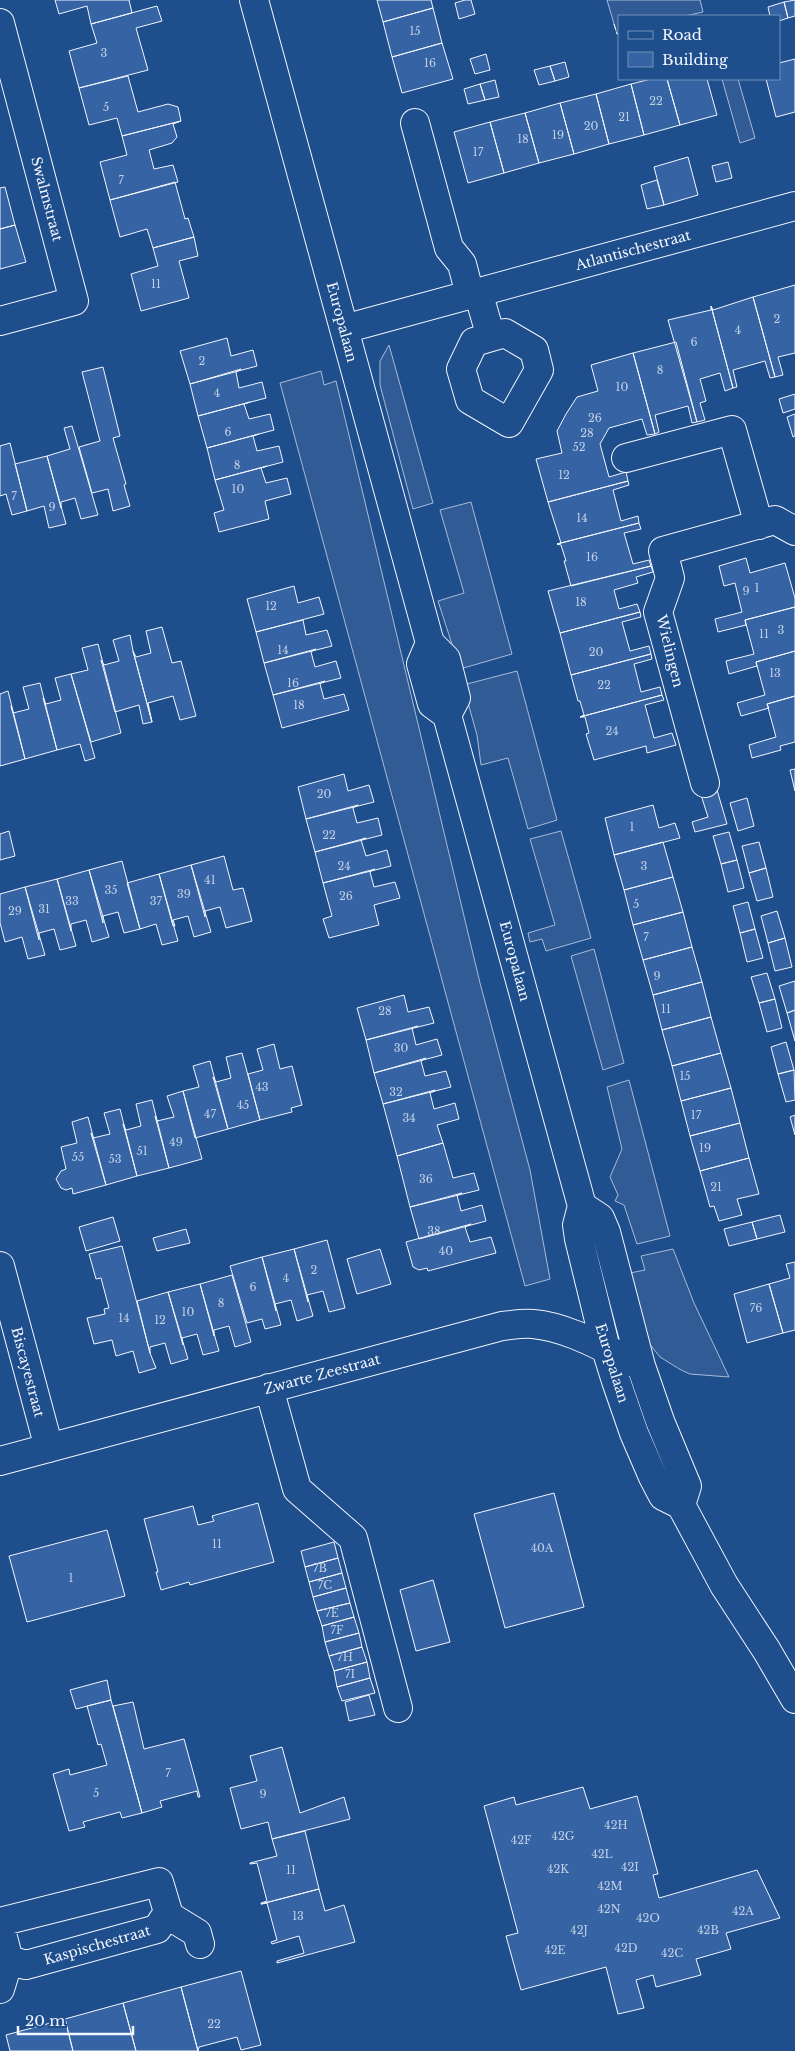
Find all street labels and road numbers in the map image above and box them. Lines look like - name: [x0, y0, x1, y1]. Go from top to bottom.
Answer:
- street label: Swalmstraat: [27, 155, 67, 244]
- street label: Atlantischestraat: [572, 226, 693, 274]
- street label: Europalaan: [323, 280, 361, 364]
- street label: Wielingen: [652, 612, 688, 689]
- street label: Europalaan: [496, 919, 534, 1003]
- street label: Europalaan: [591, 1321, 633, 1405]
- street label: Biscayestraat: [7, 1325, 49, 1420]
- street label: Zwarte Zeestraat: [262, 1350, 383, 1398]
- street label: Kaspischestraat: [42, 1921, 153, 1969]

